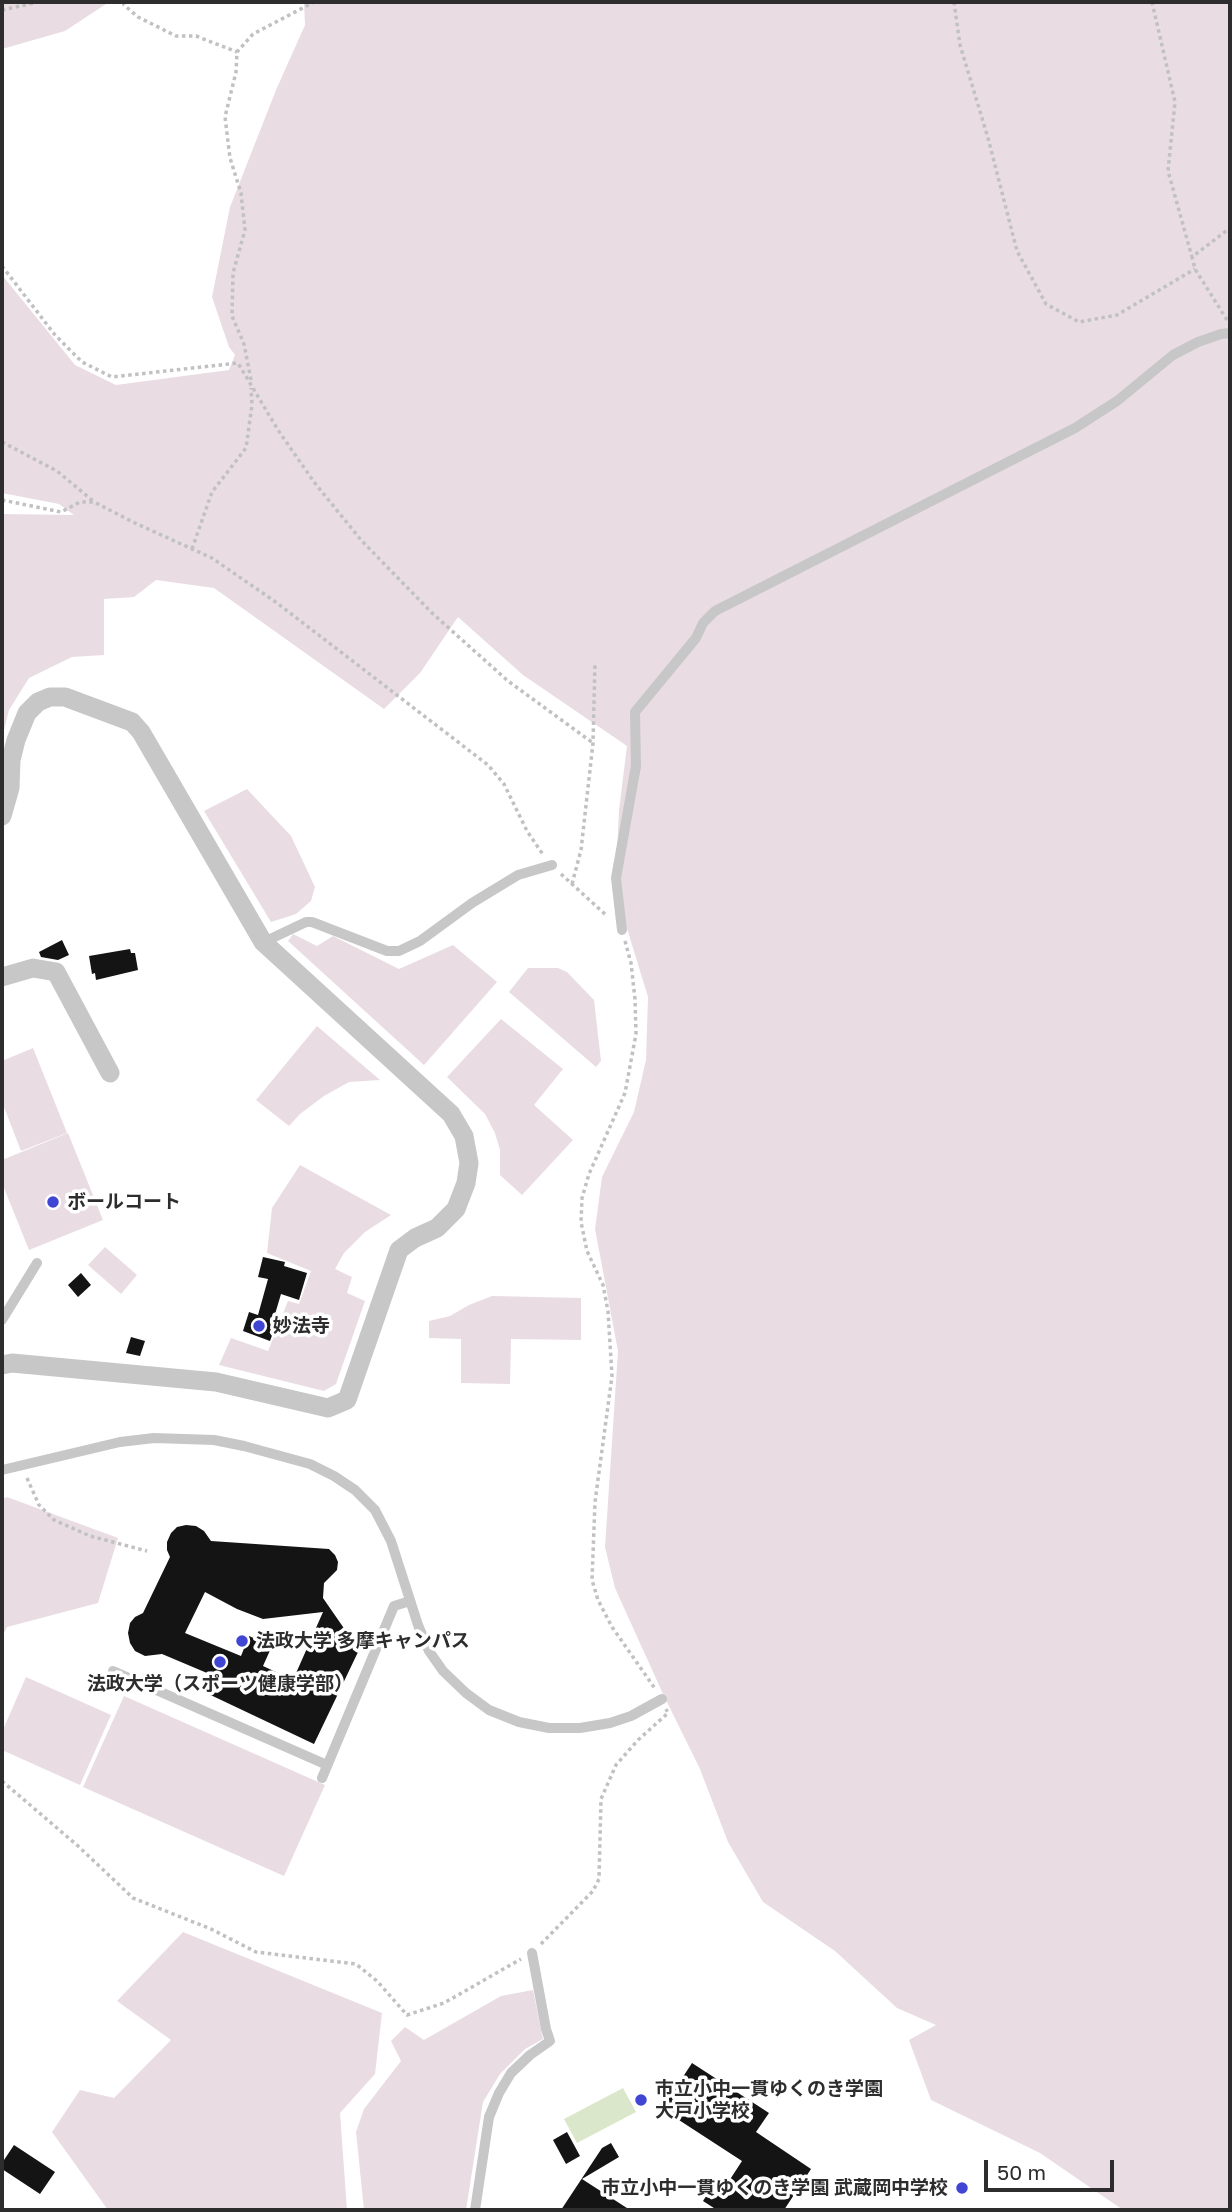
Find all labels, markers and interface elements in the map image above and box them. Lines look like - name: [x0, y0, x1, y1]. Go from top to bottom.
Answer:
- place label: ボールコート: [67, 1191, 181, 1213]
- marker: ボールコート: [45, 1194, 61, 1210]
- place label: 妙法寺: [273, 1315, 330, 1337]
- marker: 妙法寺: [251, 1318, 267, 1334]
- place label: 法政大学 多摩キャンパス: [256, 1630, 470, 1652]
- marker: 法政大学 多摩キャンパス: [234, 1633, 250, 1649]
- marker: 法政大学（スポーツ健康学部）: [212, 1654, 228, 1670]
- place label: 法政大学（スポーツ健康学部）: [87, 1673, 353, 1695]
- place label: 市立小中一貫ゆくのき学園 大戸小学校: [655, 2078, 883, 2122]
- marker: 市立小中一貫ゆくのき学園 大戸小学校: [633, 2092, 649, 2108]
- scale bar: [987, 2146, 1116, 2190]
- text: 50 m: [997, 2159, 1046, 2185]
- place label: 市立小中一貫ゆくのき学園 武蔵岡中学校: [601, 2177, 948, 2199]
- marker: 市立小中一貫ゆくのき学園 武蔵岡中学校: [954, 2180, 970, 2196]

